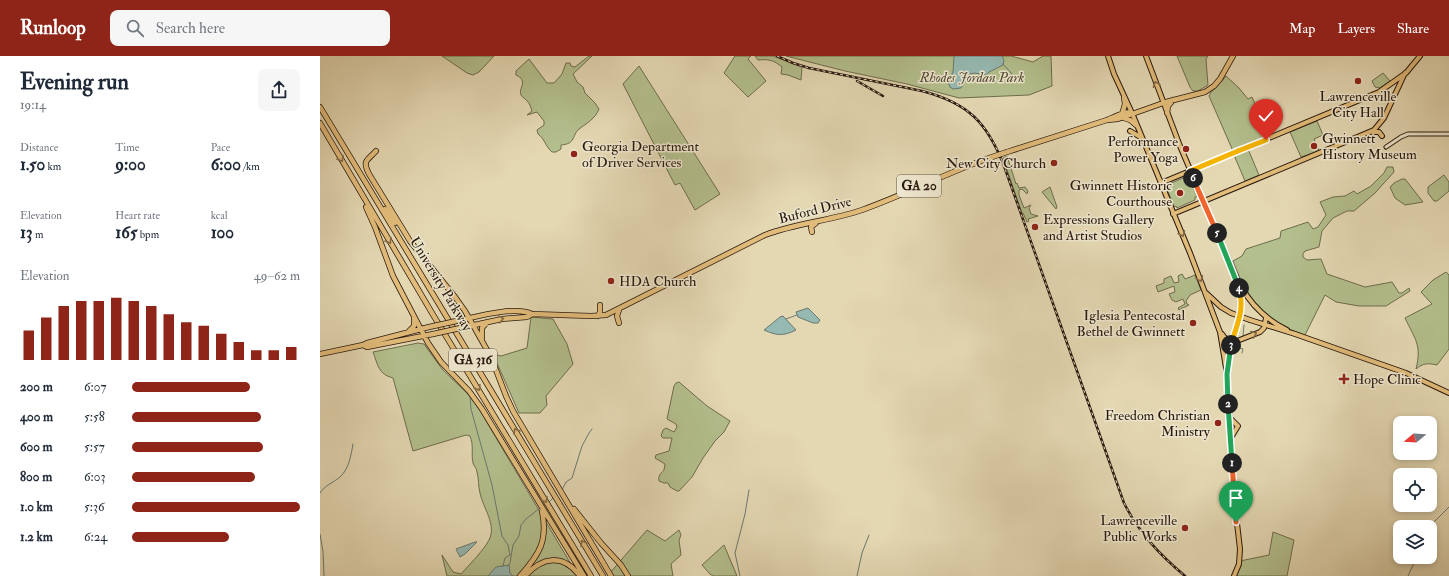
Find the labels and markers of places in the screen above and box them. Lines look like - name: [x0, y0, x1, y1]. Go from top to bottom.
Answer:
- marker: Lawrenceville City Hall: [1353, 76, 1363, 86]
- place label: Lawrenceville City Hall: [1320, 88, 1397, 122]
- pin: [1249, 99, 1283, 140]
- place label: Gwinnett History Museum: [1322, 130, 1417, 164]
- place label: Performance Power Yoga: [1107, 133, 1178, 166]
- place label: Georgia Department of Driver Services: [582, 138, 699, 171]
- marker: Gwinnett History Museum: [1309, 141, 1319, 151]
- marker: Performance Power Yoga: [1181, 144, 1191, 154]
- marker: Georgia Department of Driver Services: [569, 149, 579, 159]
- place label: New City Church: [946, 155, 1047, 173]
- marker: New City Church: [1049, 158, 1059, 168]
- pin: 6: [1183, 168, 1203, 188]
- place label: Gwinnett Historic Courthouse: [1070, 177, 1172, 210]
- marker: Gwinnett Historic Courthouse: [1175, 188, 1185, 198]
- place label: Expressions Gallery and Artist Studios: [1043, 211, 1155, 244]
- marker: Expressions Gallery and Artist Studios: [1030, 222, 1040, 232]
- pin: 5: [1207, 223, 1227, 243]
- place label: HDA Church: [619, 273, 697, 290]
- marker: HDA Church: [606, 276, 616, 286]
- pin: 4: [1229, 278, 1249, 298]
- place label: Iglesia Pentecostal Bethel de Gwinnett: [1077, 307, 1185, 340]
- marker: Iglesia Pentecostal Bethel de Gwinnett: [1188, 318, 1198, 328]
- pin: 3: [1221, 335, 1241, 355]
- place label: Hope Clinic: [1353, 371, 1421, 389]
- marker: Hope Clinic: [1338, 373, 1350, 385]
- pin: 2: [1218, 394, 1238, 414]
- place label: Freedom Christian Ministry: [1105, 407, 1211, 441]
- marker: Freedom Christian Ministry: [1213, 418, 1223, 428]
- pin: 1: [1222, 453, 1242, 473]
- pin: [1219, 481, 1253, 522]
- place label: Lawrenceville Public Works: [1100, 512, 1177, 545]
- marker: Lawrenceville Public Works: [1180, 523, 1190, 533]

